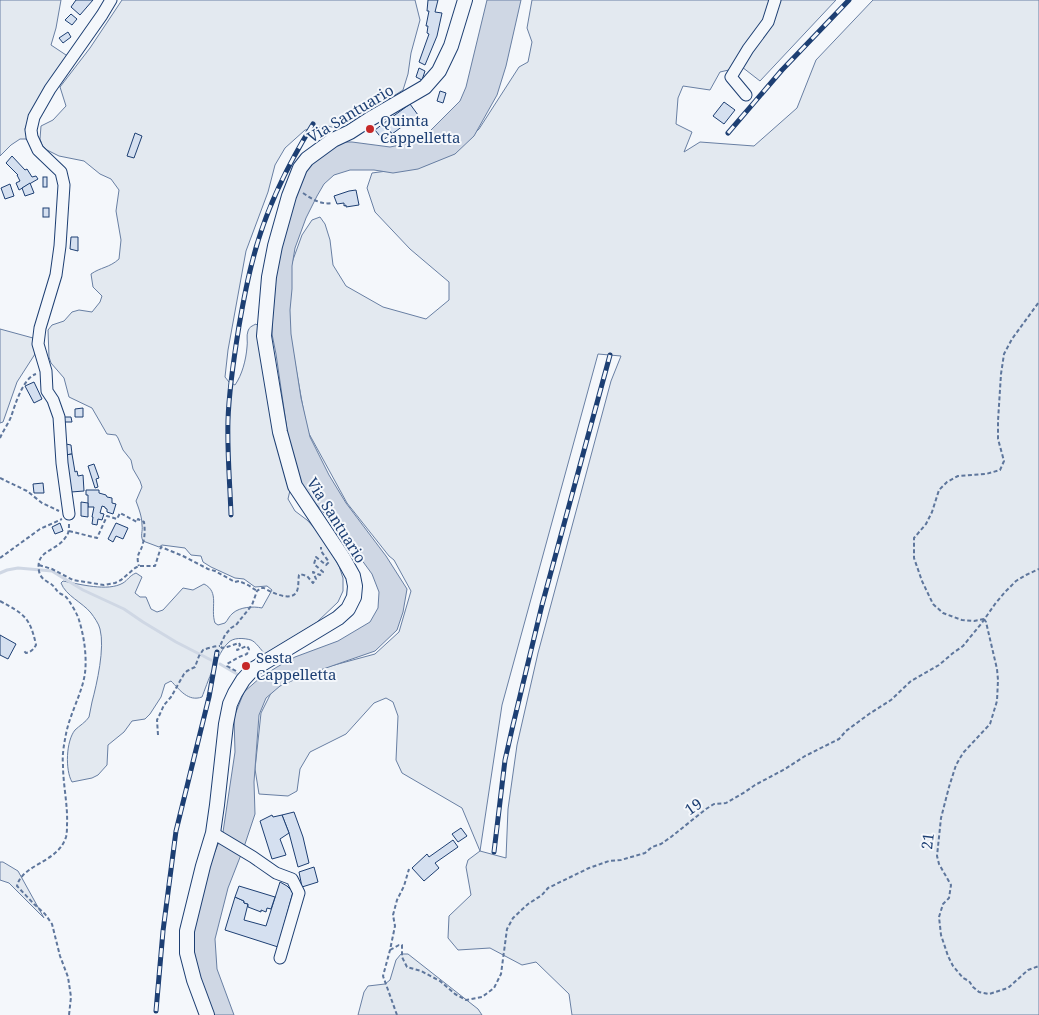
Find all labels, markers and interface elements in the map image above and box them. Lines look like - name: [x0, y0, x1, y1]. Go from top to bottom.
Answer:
- street label: Via Santuario: [303, 79, 397, 147]
- place label: Quinta Cappelletta: [380, 110, 460, 147]
- marker: Quinta Cappelletta: [364, 123, 376, 135]
- street label: Via Santuario: [303, 473, 371, 567]
- place label: Sesta Cappelletta: [256, 647, 336, 684]
- marker: Sesta Cappelletta: [240, 660, 252, 672]
- street label: 19: [680, 793, 706, 819]
- street label: 21: [916, 832, 938, 850]

